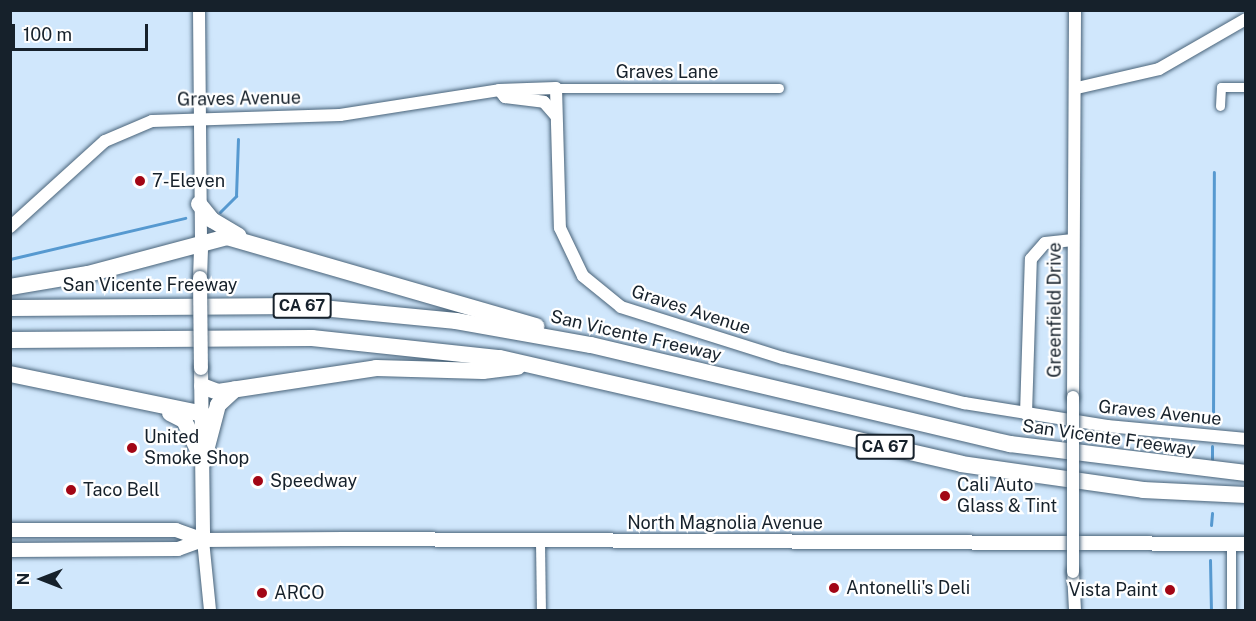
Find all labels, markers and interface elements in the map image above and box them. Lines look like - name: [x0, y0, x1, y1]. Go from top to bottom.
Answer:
- scale bar: [15, 12, 152, 50]
- text: 100 m: [23, 24, 72, 45]
- street label: Graves Lane: [616, 61, 718, 83]
- street label: Graves Avenue: [177, 87, 301, 111]
- place label: 7-Eleven: [152, 170, 225, 192]
- marker: 7-Eleven: [133, 174, 147, 188]
- street label: Greenfield Drive: [1044, 242, 1066, 378]
- street label: San Vicente Freeway: [62, 274, 238, 296]
- street label: Graves Avenue: [629, 281, 753, 339]
- road number: CA 67: [272, 293, 332, 319]
- street label: San Vicente Freeway: [548, 306, 724, 366]
- street label: Graves Avenue: [1097, 396, 1223, 430]
- street label: San Vicente Freeway: [1021, 415, 1197, 461]
- place label: United Smoke Shop: [144, 427, 249, 470]
- road number: CA 67: [855, 434, 915, 460]
- marker: United Smoke Shop: [125, 441, 139, 455]
- place label: Speedway: [270, 470, 357, 492]
- marker: Speedway: [251, 474, 265, 488]
- place label: Cali Auto Glass & Tint: [957, 475, 1057, 518]
- place label: Taco Bell: [83, 479, 160, 501]
- marker: Taco Bell: [64, 483, 78, 497]
- marker: Cali Auto Glass & Tint: [938, 489, 952, 503]
- street label: North Magnolia Avenue: [627, 512, 823, 534]
- north arrow: [12, 549, 72, 609]
- text: N: [14, 573, 33, 585]
- place label: Antonelli's Deli: [846, 577, 970, 599]
- place label: Vista Paint: [1068, 579, 1158, 601]
- marker: Antonelli's Deli: [827, 581, 841, 595]
- place label: ARCO: [274, 582, 324, 604]
- marker: Vista Paint: [1163, 583, 1177, 597]
- marker: ARCO: [255, 586, 269, 600]

